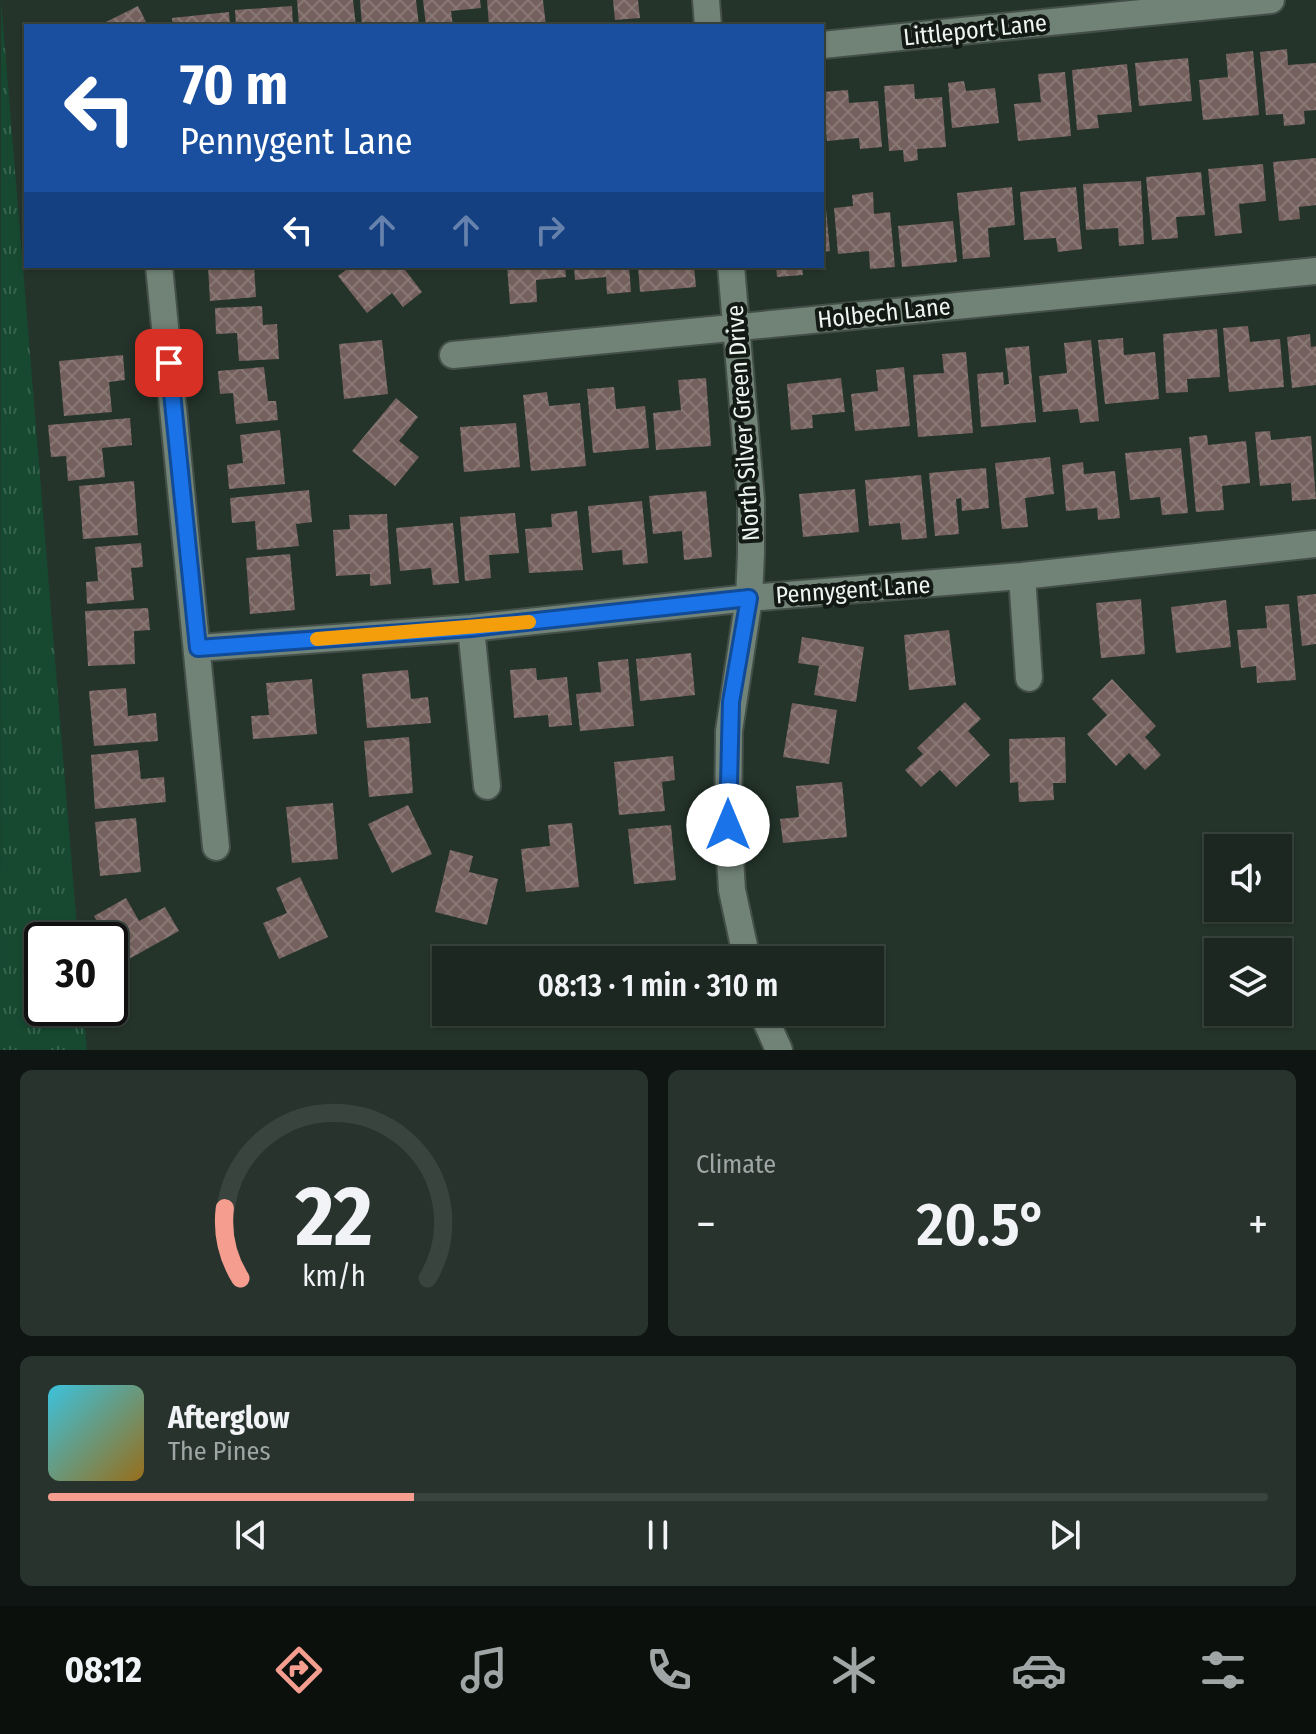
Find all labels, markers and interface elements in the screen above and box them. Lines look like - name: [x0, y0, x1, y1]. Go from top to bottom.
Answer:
- street label: Littleport Lane: [902, 9, 1048, 51]
- text: 70 m: [180, 52, 288, 119]
- icon: left: [48, 56, 152, 160]
- text: Pennygent Lane: [180, 120, 413, 164]
- icon: left: [276, 208, 320, 252]
- icon: ahead: [360, 208, 404, 252]
- icon: ahead: [444, 208, 488, 252]
- icon: right: [528, 208, 572, 252]
- street label: Holbech Lane: [816, 292, 952, 334]
- street label: North Silver Green Drive: [721, 304, 765, 542]
- pin: [135, 329, 203, 397]
- icon: arrive: [147, 341, 191, 385]
- street label: Pennygent Lane: [775, 571, 931, 609]
- position arrow: [686, 783, 770, 867]
- map controls: [1204, 834, 1292, 1026]
- button: sound: [1204, 834, 1292, 922]
- speed limit sign: 30: [24, 922, 128, 1026]
- button: layers: [1204, 938, 1292, 1026]
- text: 08:13 · 1 min · 310 m: [538, 968, 778, 1004]
- text: Climate: [696, 1149, 776, 1180]
- text: 22: [294, 1167, 373, 1267]
- text: 20.5°: [917, 1189, 1047, 1261]
- text: −: [696, 1198, 716, 1251]
- text: +: [1248, 1198, 1268, 1251]
- text: km/h: [302, 1259, 366, 1294]
- text: Afterglow: [168, 1400, 290, 1436]
- text: The Pines: [168, 1436, 271, 1467]
- icon: previous: [229, 1513, 273, 1557]
- icon: pause: [636, 1513, 680, 1557]
- icon: next: [1043, 1513, 1087, 1557]
- icon: directions: [271, 1642, 327, 1698]
- icon: music: [456, 1642, 512, 1698]
- icon: phone: [641, 1642, 697, 1698]
- icon: climate: [826, 1642, 882, 1698]
- icon: car: [1011, 1642, 1067, 1698]
- icon: filters: [1195, 1642, 1251, 1698]
- text: 08:12: [64, 1648, 142, 1692]

